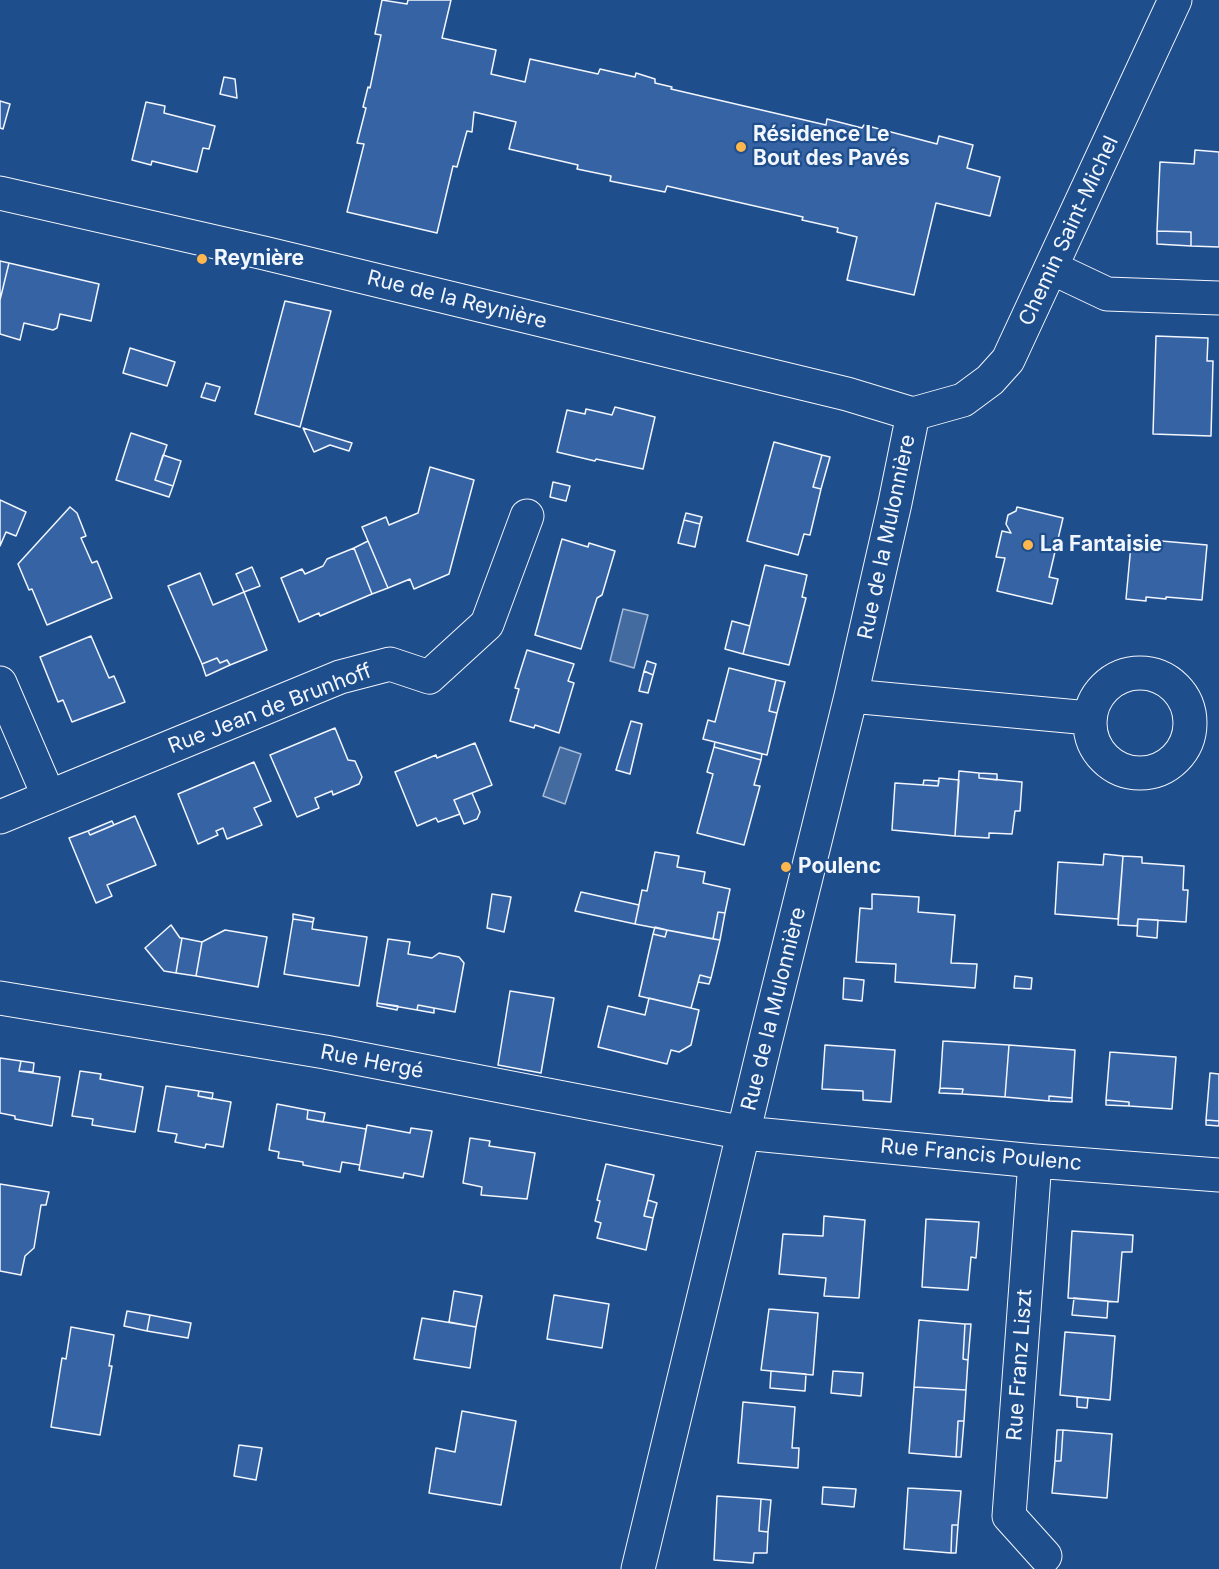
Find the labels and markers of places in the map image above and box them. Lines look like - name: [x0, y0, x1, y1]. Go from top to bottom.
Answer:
- place label: Résidence Le Bout des Pavés: [753, 122, 910, 172]
- marker: Résidence Le Bout des Pavés: [734, 140, 748, 154]
- place label: Reynière: [214, 246, 304, 272]
- marker: Reynière: [195, 252, 209, 266]
- place label: La Fantaisie: [1040, 532, 1162, 558]
- marker: La Fantaisie: [1021, 538, 1035, 552]
- place label: Poulenc: [798, 854, 881, 880]
- marker: Poulenc: [779, 860, 793, 874]

